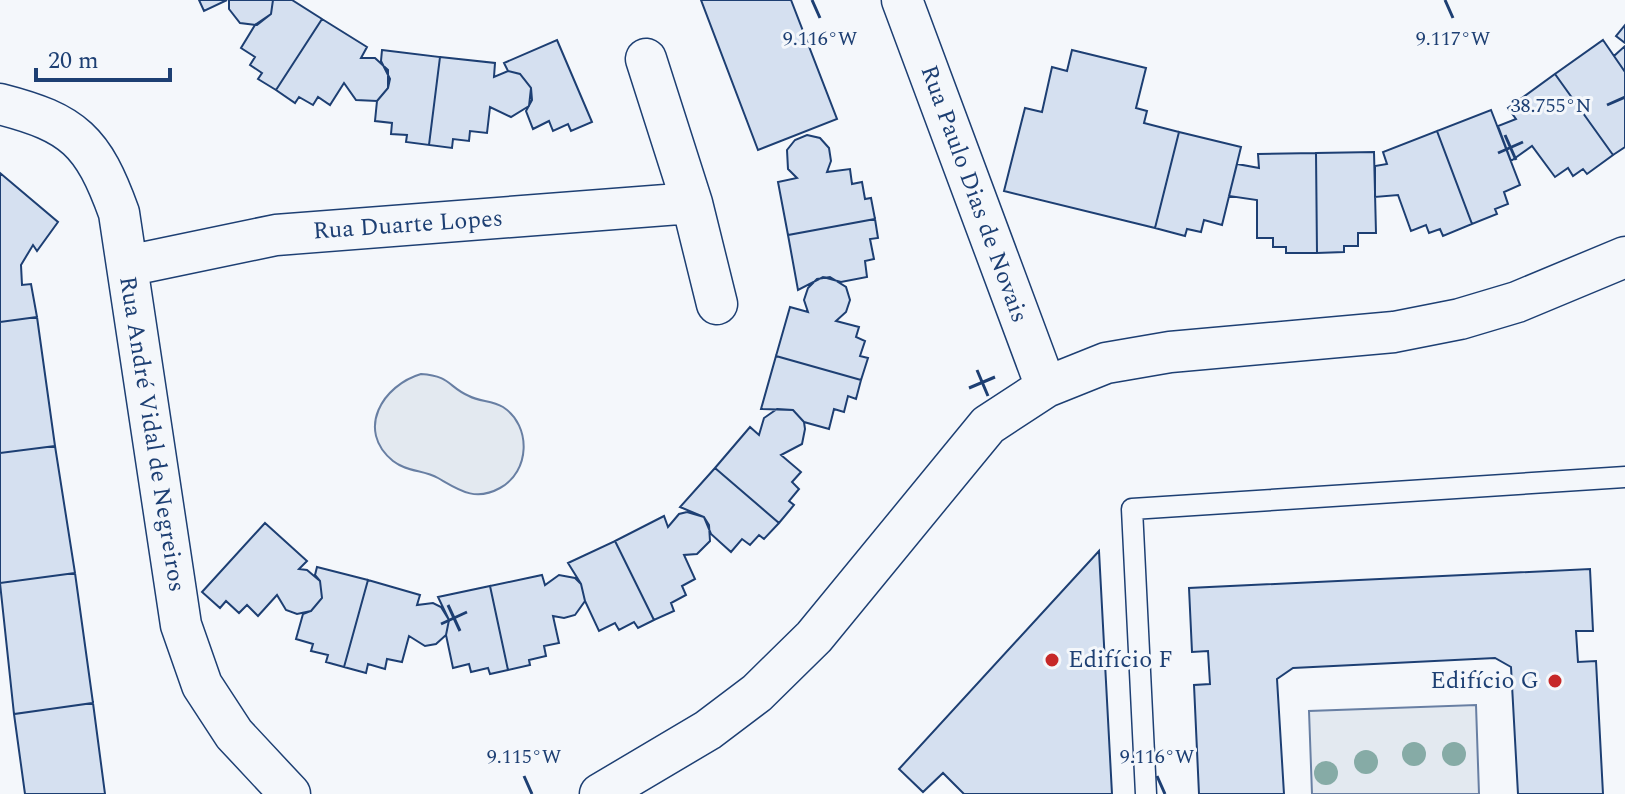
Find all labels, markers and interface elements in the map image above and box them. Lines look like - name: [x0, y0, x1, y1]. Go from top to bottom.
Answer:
- text: 9.116°W: [783, 24, 858, 54]
- text: 9.117°W: [1416, 24, 1491, 54]
- scale bar: [36, 32, 170, 82]
- text: 20 m: [48, 43, 99, 79]
- street label: Rua Paulo Dias de Novais: [911, 60, 1037, 328]
- text: 38.755°N: [1511, 91, 1591, 121]
- street label: Rua Duarte Lopes: [312, 200, 504, 250]
- street label: Rua André Vidal de Negreiros: [109, 274, 195, 594]
- place label: Edifício F: [1068, 642, 1173, 678]
- marker: Edifício F: [1043, 651, 1061, 669]
- place label: Edifício G: [1430, 663, 1539, 699]
- marker: Edifício G: [1546, 672, 1564, 690]
- text: 9.115°W: [487, 742, 562, 772]
- text: 9.116°W: [1120, 742, 1195, 772]

